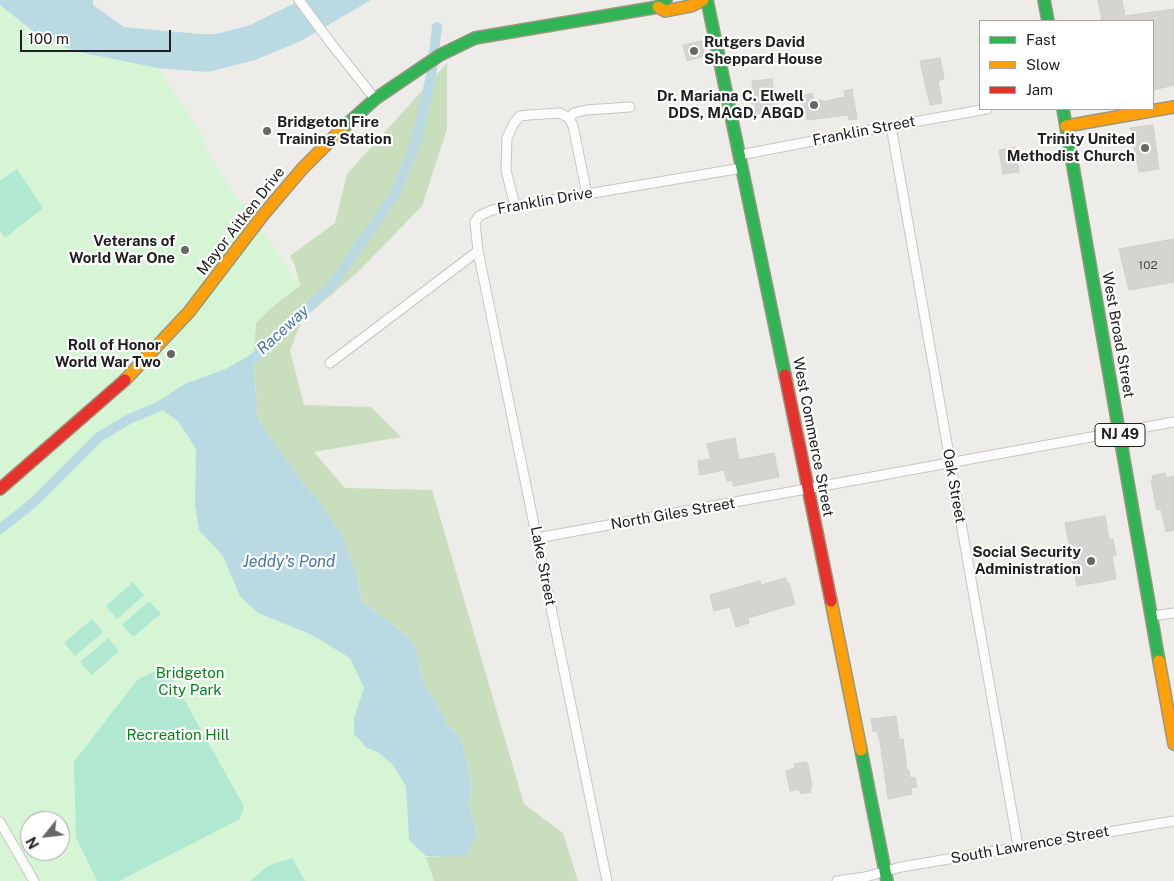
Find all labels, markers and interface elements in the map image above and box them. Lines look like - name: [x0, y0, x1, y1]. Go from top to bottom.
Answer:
- scale bar: [22, 20, 174, 52]
- legend: [979, 20, 1154, 110]
- text: 100 m: [28, 30, 69, 47]
- text: Fast: [1026, 31, 1056, 48]
- place label: Rutgers David Sheppard House: [704, 33, 823, 68]
- marker: Rutgers David Sheppard House: [688, 45, 700, 57]
- text: Slow: [1026, 56, 1060, 73]
- text: Jam: [1026, 81, 1053, 98]
- place label: Dr. Mariana C. Elwell DDS, MAGD, ABGD: [657, 87, 804, 122]
- marker: Dr. Mariana C. Elwell DDS, MAGD, ABGD: [808, 99, 820, 111]
- street label: Franklin Street: [811, 112, 917, 150]
- place label: Bridgeton Fire Training Station: [277, 113, 392, 148]
- marker: Bridgeton Fire Training Station: [261, 125, 273, 137]
- place label: Trinity United Methodist Church: [1007, 130, 1135, 165]
- marker: Trinity United Methodist Church: [1139, 142, 1151, 154]
- street label: Mayor Aitken Drive: [193, 163, 289, 279]
- street label: Franklin Drive: [496, 184, 594, 218]
- place label: Veterans of World War One: [69, 232, 175, 267]
- marker: Veterans of World War One: [179, 244, 191, 256]
- house number: 102: [1138, 258, 1158, 272]
- street label: West Broad Street: [1098, 270, 1138, 400]
- water label: Raceway: [253, 301, 313, 359]
- place label: Roll of Honor World War Two: [55, 336, 161, 371]
- marker: Roll of Honor World War Two: [165, 348, 177, 360]
- street label: West Commerce Street: [789, 356, 837, 518]
- road number: NJ 49: [1095, 424, 1145, 446]
- street label: Oak Street: [939, 447, 969, 525]
- street label: North Giles Street: [609, 494, 737, 534]
- street label: Lake Street: [526, 525, 560, 607]
- place label: Social Security Administration: [972, 543, 1081, 578]
- water label: Jeddy's Pond: [243, 552, 335, 572]
- marker: Social Security Administration: [1085, 555, 1097, 567]
- park label: Bridgeton City Park: [156, 664, 224, 699]
- park label: Recreation Hill: [126, 726, 230, 744]
- north arrow: [20, 811, 70, 861]
- street label: South Lawrence Street: [949, 822, 1111, 868]
- text: N: [23, 834, 42, 851]

